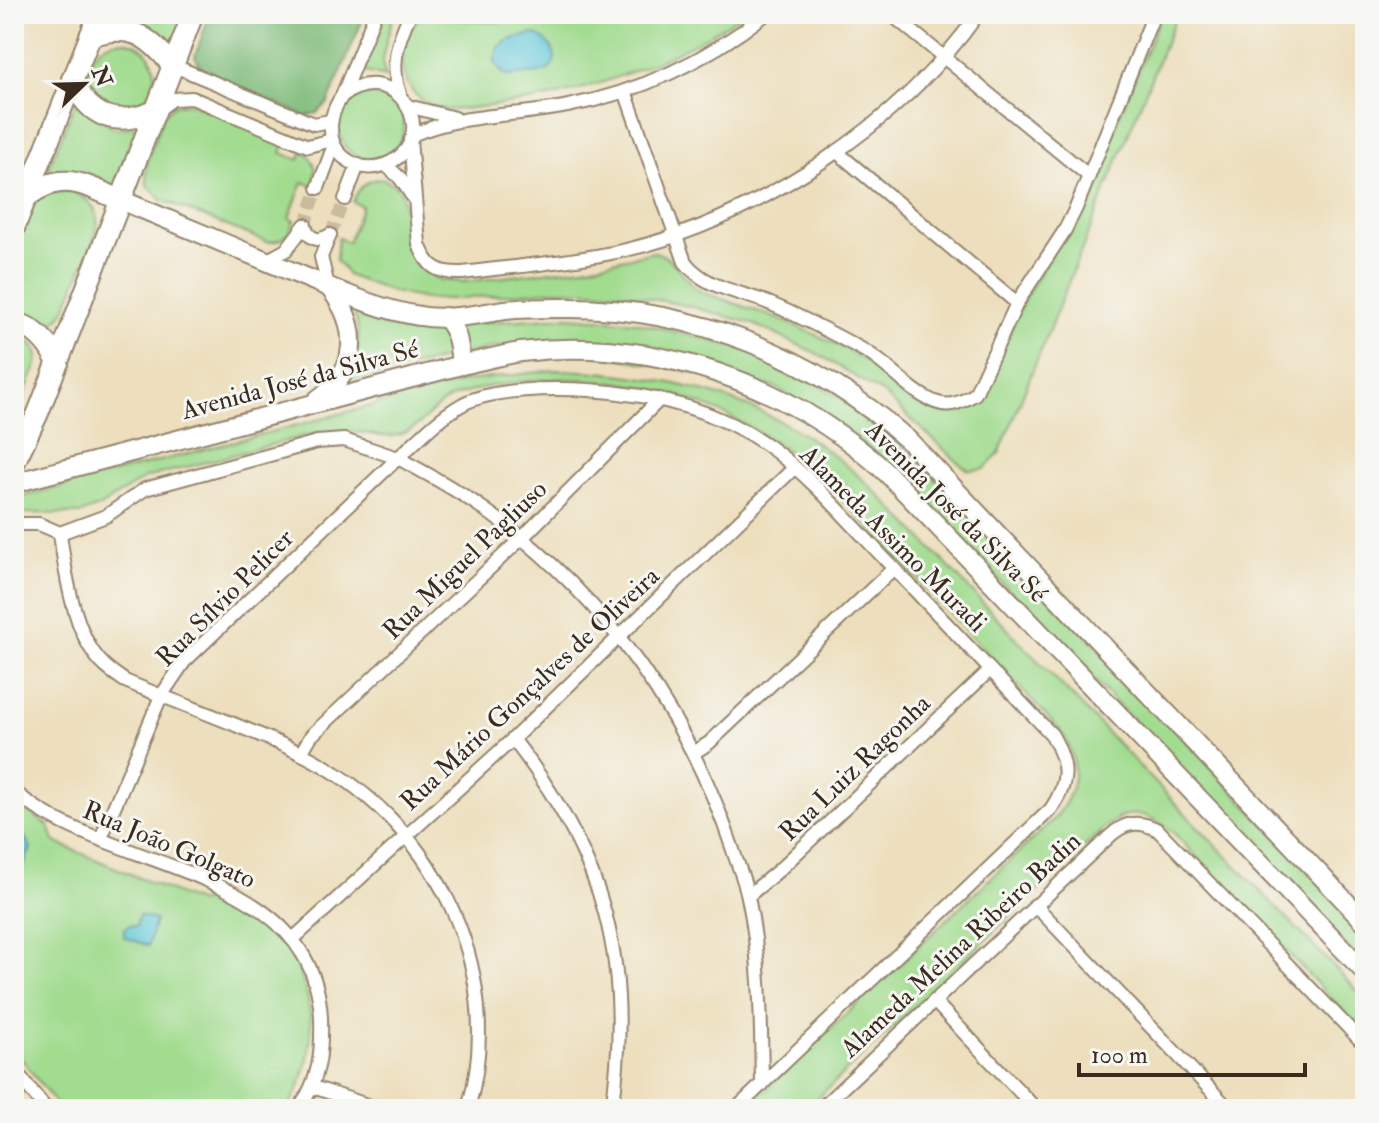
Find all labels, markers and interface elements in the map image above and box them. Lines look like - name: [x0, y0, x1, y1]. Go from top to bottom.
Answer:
- north arrow: [44, 44, 124, 124]
- text: N: [84, 61, 118, 91]
- street label: Avenida José da Silva Sé: [177, 333, 422, 427]
- street label: Avenida José da Silva Sé: [858, 414, 1054, 610]
- street label: Alameda Assimo Muradi: [792, 438, 993, 639]
- street label: Rua Miguel Pagliuso: [376, 473, 554, 647]
- street label: Rua Sílvio Pelicer: [149, 522, 301, 674]
- street label: Rua Mário Gonçalves de Oliveira: [394, 560, 666, 818]
- street label: Rua Luiz Ragonha: [773, 688, 937, 848]
- street label: Rua João Golgato: [78, 794, 260, 896]
- street label: Alameda Melina Ribeiro Badin: [833, 825, 1088, 1065]
- scale bar: [1079, 1027, 1305, 1077]
- text: 100 m: [1091, 1040, 1148, 1071]

